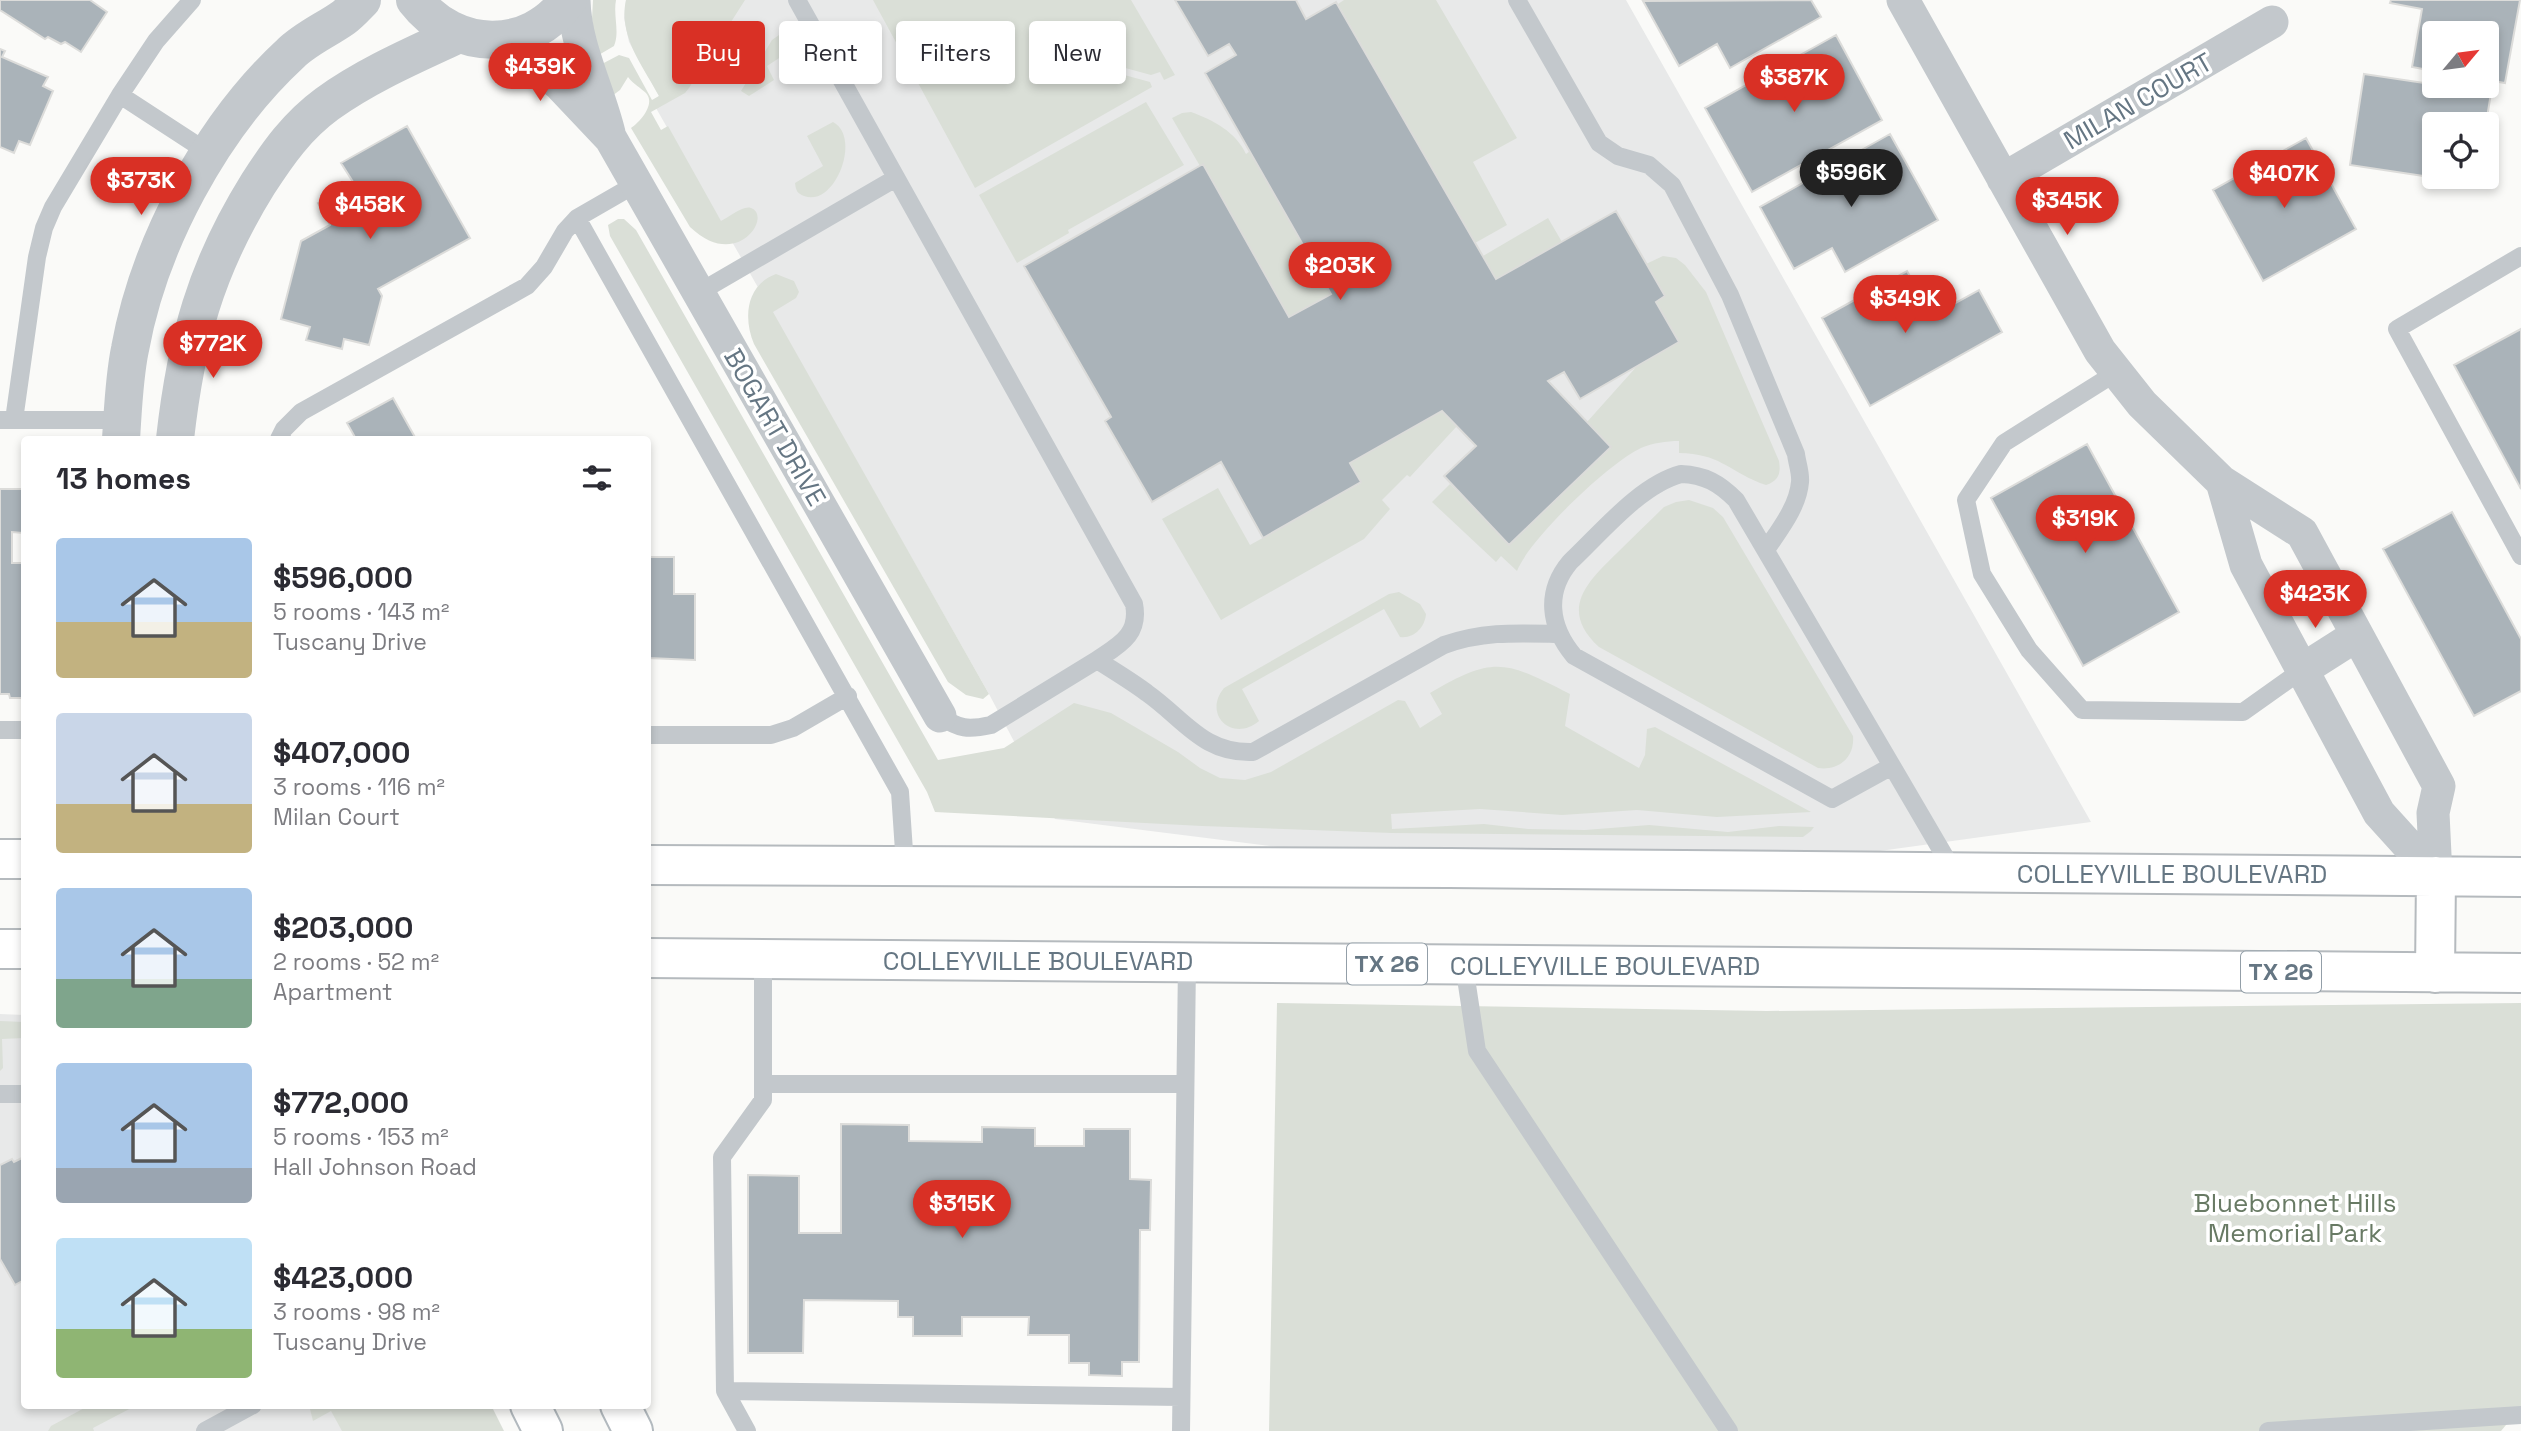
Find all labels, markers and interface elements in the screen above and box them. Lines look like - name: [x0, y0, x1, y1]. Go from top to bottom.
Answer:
- chip: Buy: [672, 21, 765, 84]
- chip: Rent: [779, 21, 882, 84]
- chip: Filters: [896, 21, 1015, 84]
- chip: New: [1029, 21, 1126, 84]
- north arrow: [2422, 21, 2499, 98]
- map controls: [2422, 21, 2499, 189]
- pin: $439K: [491, 43, 589, 103]
- street label: MILAN COURT: [2058, 45, 2218, 157]
- text: $439K: [504, 51, 576, 81]
- pin: $387K: [1745, 54, 1843, 114]
- text: $387K: [1760, 62, 1828, 92]
- button: locate: [2422, 112, 2499, 189]
- pin: $596K: [1802, 150, 1900, 209]
- pin: $407K: [2235, 150, 2333, 210]
- text: $596K: [1816, 157, 1886, 187]
- pin: $373K: [92, 158, 190, 217]
- text: $407K: [2249, 158, 2319, 188]
- text: $373K: [106, 165, 176, 195]
- pin: $345K: [2018, 177, 2116, 237]
- pin: $458K: [321, 182, 419, 241]
- text: $345K: [2032, 185, 2102, 215]
- text: $458K: [335, 189, 405, 219]
- pin: $203K: [1291, 243, 1389, 302]
- text: $203K: [1305, 250, 1375, 280]
- pin: $349K: [1856, 276, 1954, 335]
- text: $349K: [1869, 283, 1941, 313]
- pin: $772K: [164, 320, 262, 380]
- text: $772K: [179, 328, 247, 358]
- street label: BOGART DRIVE: [716, 342, 834, 512]
- text: 13 homes: [56, 459, 191, 498]
- icon: filters: [578, 459, 616, 497]
- pin: $319K: [2036, 496, 2134, 555]
- text: $319K: [2052, 503, 2118, 533]
- text: $596,000: [273, 558, 413, 597]
- icon: home: [112, 566, 196, 650]
- pin: $423K: [2266, 570, 2364, 630]
- text: $423K: [2280, 578, 2350, 608]
- text: 5 rooms · 143 m²: [273, 597, 449, 627]
- text: Tuscany Drive: [273, 627, 427, 657]
- text: $407,000: [273, 733, 410, 772]
- icon: home: [112, 741, 196, 825]
- text: 3 rooms · 116 m²: [273, 772, 445, 802]
- text: Milan Court: [273, 802, 400, 832]
- street label: COLLEYVILLE BOULEVARD: [2017, 857, 2327, 891]
- text: $203,000: [273, 908, 413, 947]
- icon: home: [112, 916, 196, 1000]
- street label: COLLEYVILLE BOULEVARD: [883, 944, 1193, 978]
- road number: TX 26: [1347, 944, 1427, 984]
- text: 2 rooms · 52 m²: [273, 947, 439, 977]
- street label: COLLEYVILLE BOULEVARD: [1450, 949, 1760, 983]
- road number: TX 26: [2241, 952, 2321, 992]
- text: Apartment: [273, 977, 393, 1007]
- text: $772,000: [273, 1083, 409, 1122]
- icon: home: [112, 1091, 196, 1175]
- text: 5 rooms · 153 m²: [273, 1122, 449, 1152]
- text: Hall Johnson Road: [273, 1152, 477, 1182]
- pin: $315K: [913, 1180, 1011, 1240]
- park label: Bluebonnet Hills Memorial Park: [2194, 1186, 2396, 1250]
- text: $315K: [929, 1188, 995, 1218]
- text: $423,000: [273, 1258, 413, 1297]
- icon: home: [112, 1266, 196, 1350]
- text: 3 rooms · 98 m²: [273, 1297, 440, 1327]
- text: Tuscany Drive: [273, 1327, 427, 1357]

